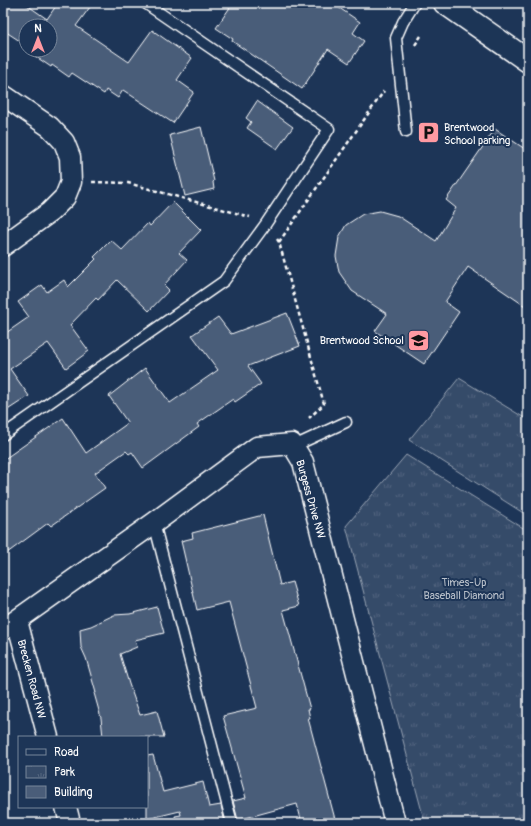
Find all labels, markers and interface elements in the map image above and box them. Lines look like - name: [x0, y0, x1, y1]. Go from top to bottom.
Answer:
- north arrow: [18, 18, 58, 58]
- text: N: [34, 22, 42, 35]
- parking icon: Brentwood School parking: [416, 120, 442, 146]
- place label: Brentwood School parking: [444, 121, 511, 147]
- school or university icon: Brentwood School: [406, 327, 432, 353]
- place label: Brentwood School: [320, 334, 404, 347]
- street label: Burgess Drive NW: [293, 458, 328, 540]
- park label: Times-Up Baseball Diamond: [424, 576, 504, 602]
- street label: Brecken Road NW: [15, 638, 48, 720]
- legend: [18, 736, 148, 808]
- text: Road: [54, 745, 79, 760]
- text: Park: [54, 765, 75, 780]
- text: Building: [54, 785, 93, 800]

